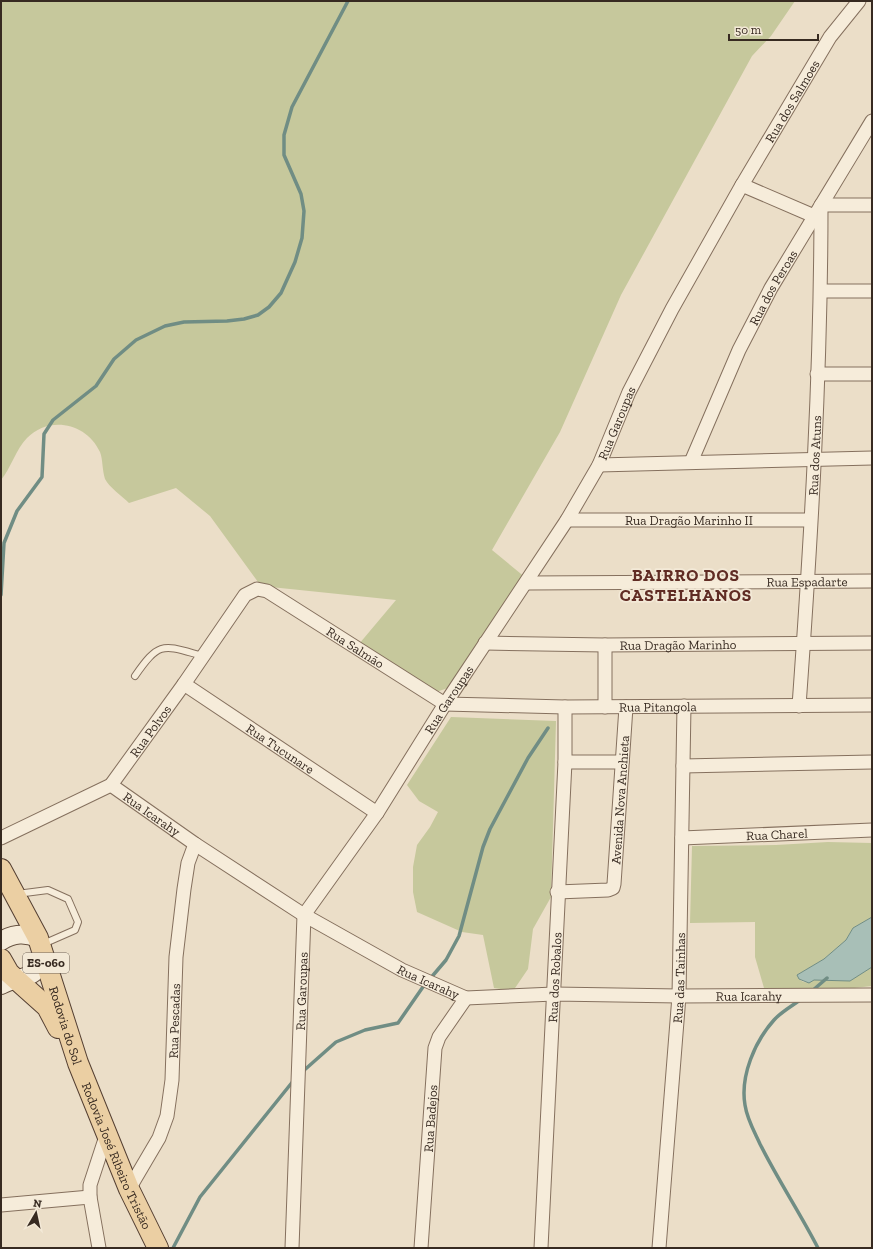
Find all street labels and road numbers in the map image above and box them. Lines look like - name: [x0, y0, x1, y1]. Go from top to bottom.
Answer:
- street label: Rua dos Salmoes: [762, 57, 823, 145]
- street label: Rua dos Peroas: [746, 247, 801, 328]
- street label: Rua Garoupas: [595, 383, 639, 462]
- street label: Rua dos Atuns: [805, 415, 824, 496]
- street label: Rua Dragão Marinho II: [625, 513, 753, 528]
- street label: Rua Espadarte: [766, 574, 848, 590]
- street label: Rua Salmão: [324, 624, 387, 672]
- street label: Rua Dragão Marinho: [620, 637, 737, 653]
- street label: Rua Garoupas: [421, 662, 477, 737]
- street label: Rua Pitangola: [619, 699, 698, 715]
- street label: Rua Polvos: [127, 702, 175, 760]
- street label: Rua Tucunare: [243, 721, 317, 777]
- street label: Avenida Nova Anchieta: [608, 734, 632, 865]
- street label: Rua Icarahy: [120, 789, 183, 839]
- street label: Rua Charel: [746, 826, 809, 843]
- street label: Rua dos Robalos: [545, 931, 565, 1023]
- street label: Rua das Tainhas: [670, 932, 688, 1024]
- street label: Rua Garoupas: [293, 951, 311, 1031]
- road number: ES-060: [23, 953, 69, 973]
- street label: Rua Icarahy: [394, 962, 462, 1002]
- street label: Rua Pescadas: [166, 983, 183, 1059]
- street label: Rodovia do Sol: [46, 984, 85, 1067]
- street label: Rua Icarahy: [716, 988, 782, 1004]
- street label: Rodovia José Ribeiro Tristão: [79, 1080, 155, 1232]
- street label: Rua Badejos: [421, 1084, 441, 1153]

